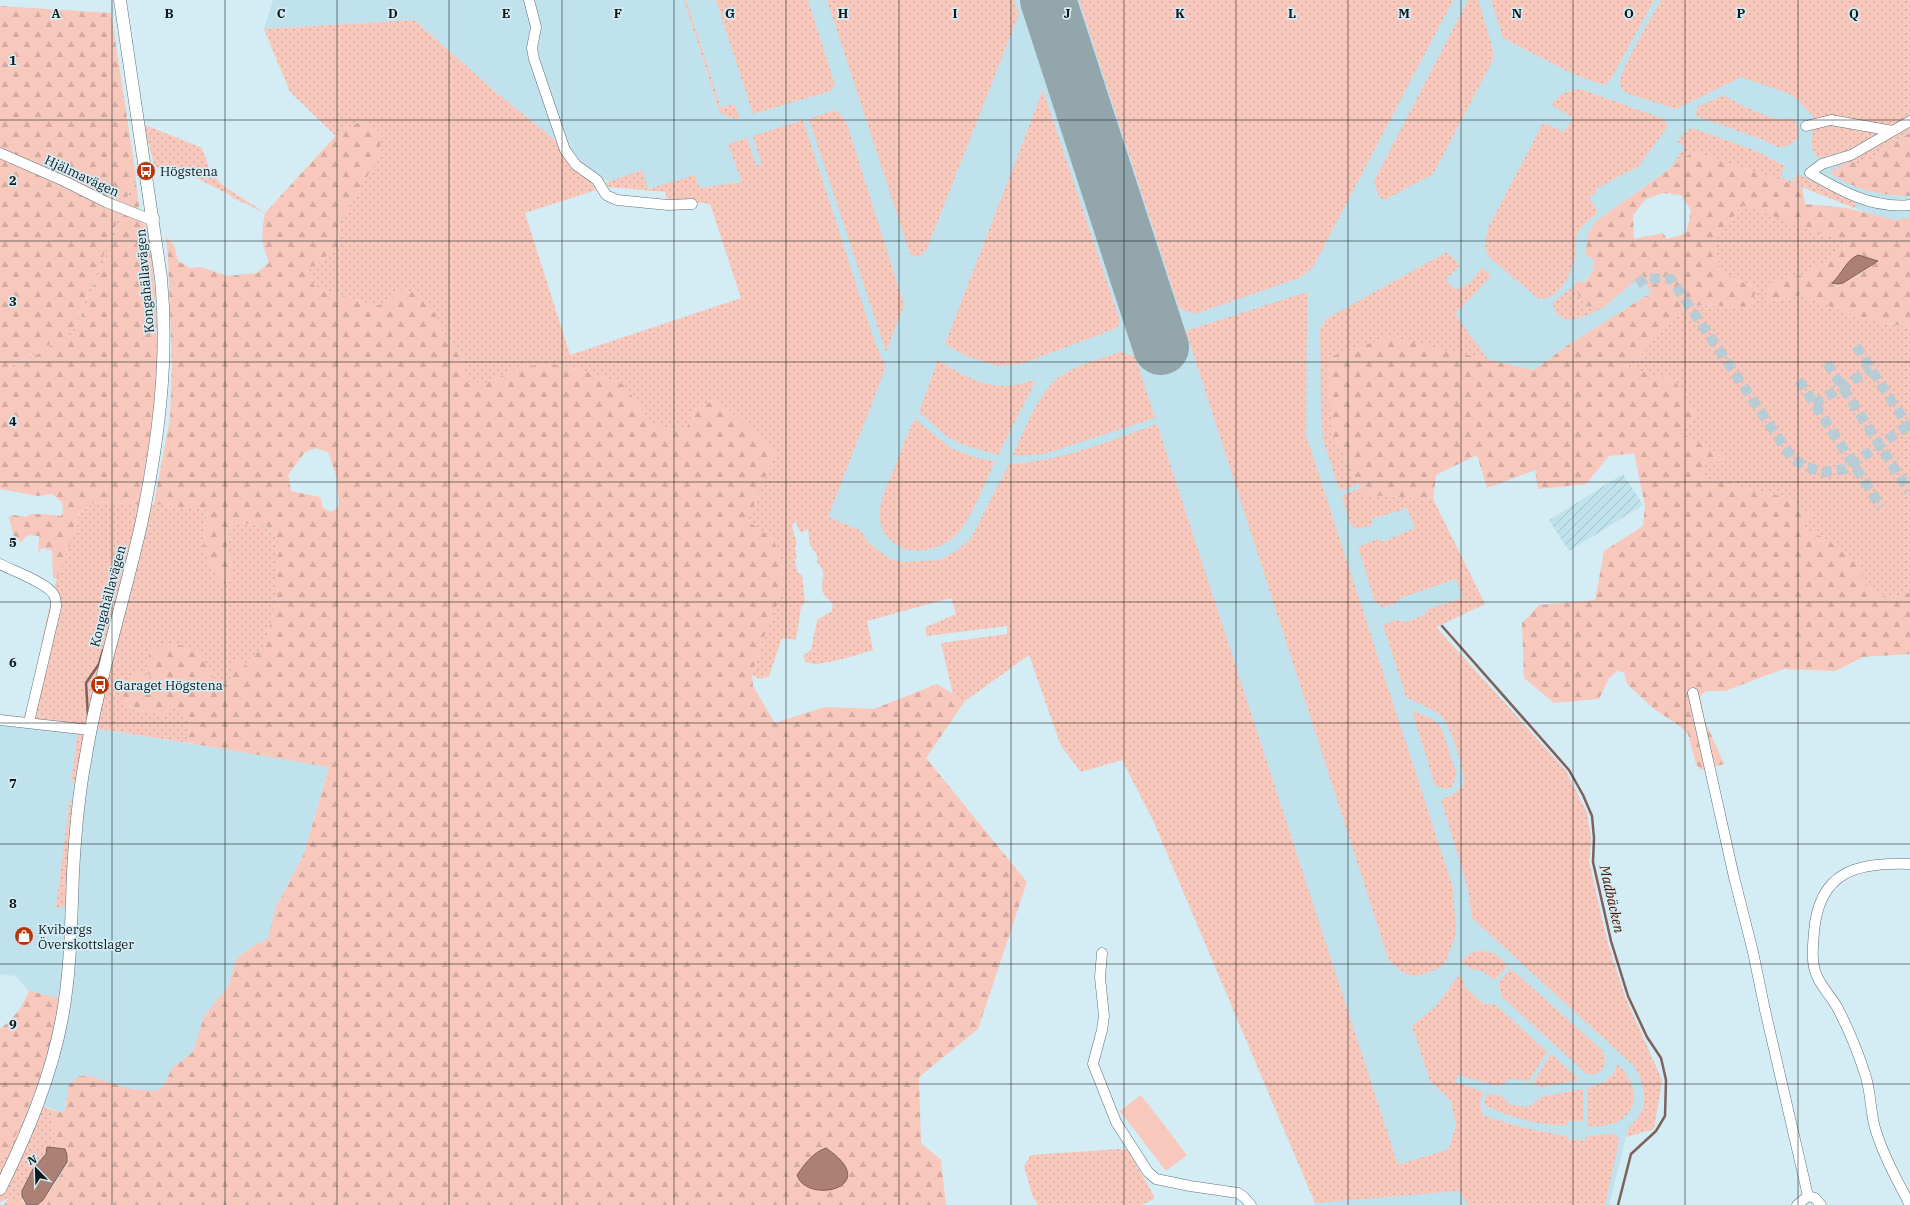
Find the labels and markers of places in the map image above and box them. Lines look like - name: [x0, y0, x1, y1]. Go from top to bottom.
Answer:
- bus stop icon: Högstena: [135, 160, 157, 182]
- place label: Högstena: [160, 163, 218, 180]
- bus stop icon: Garaget Högstena: [89, 674, 111, 696]
- place label: Garaget Högstena: [114, 677, 223, 694]
- place label: Kvibergs Överskottslager: [38, 921, 134, 953]
- shop icon: Kvibergs Överskottslager: [13, 925, 35, 947]

